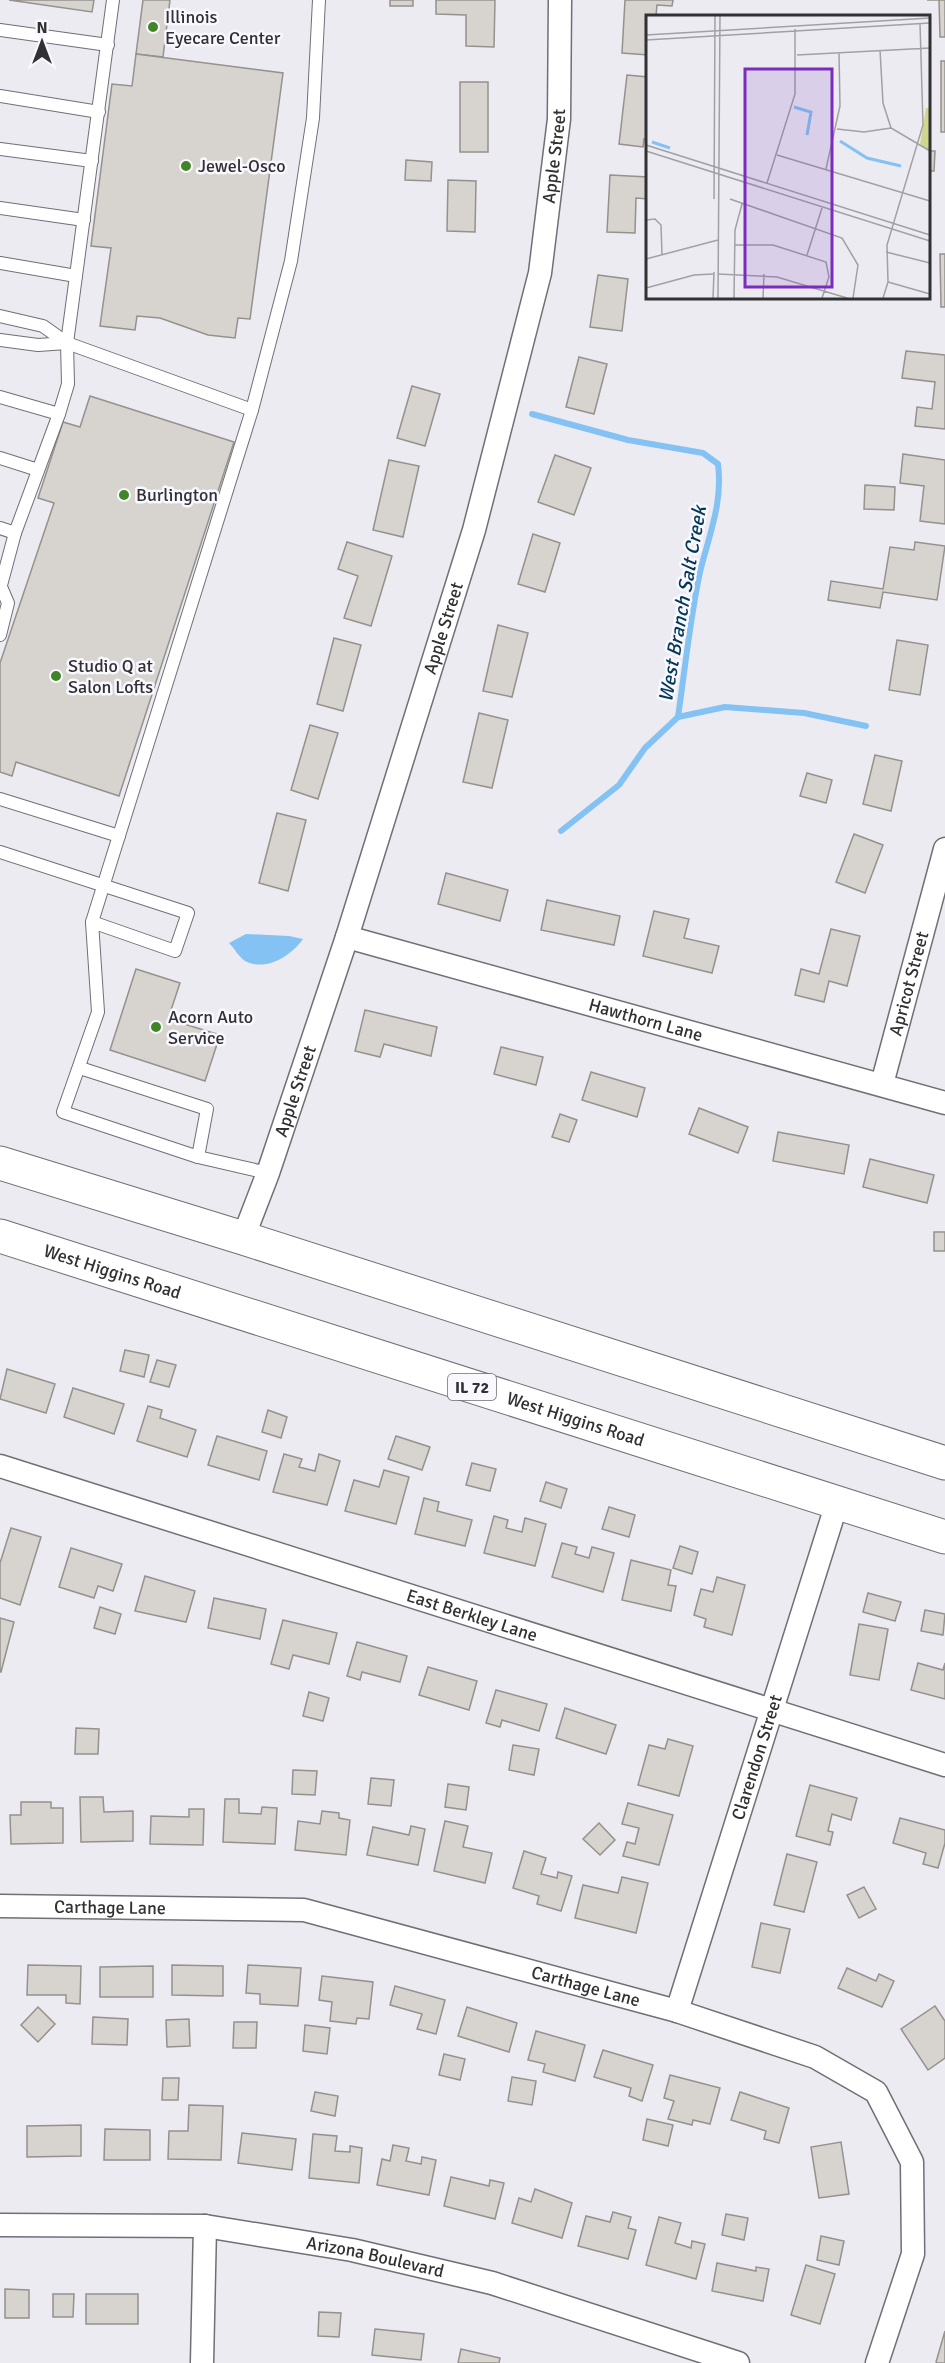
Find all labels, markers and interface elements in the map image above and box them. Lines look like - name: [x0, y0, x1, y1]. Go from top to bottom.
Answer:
- place label: Illinois Eyecare Center: [165, 6, 281, 49]
- north arrow: [12, 12, 72, 72]
- inset map: [646, 15, 930, 298]
- text: N: [36, 18, 48, 38]
- marker: Illinois Eyecare Center: [146, 20, 160, 34]
- street label: Apple Street: [538, 109, 570, 205]
- place label: Jewel-Osco: [198, 155, 286, 177]
- marker: Jewel-Osco: [179, 159, 193, 173]
- place label: Burlington: [136, 484, 218, 506]
- marker: Burlington: [117, 488, 131, 502]
- water label: West Branch Salt Creek: [653, 502, 712, 704]
- street label: Apple Street: [419, 580, 468, 677]
- place label: Studio Q at Salon Lofts: [68, 655, 153, 698]
- marker: Studio Q at Salon Lofts: [49, 669, 63, 683]
- street label: Apricot Street: [884, 929, 933, 1038]
- street label: Hawthorn Lane: [586, 994, 705, 1046]
- place label: Acorn Auto Service: [168, 1006, 253, 1049]
- marker: Acorn Auto Service: [149, 1020, 163, 1034]
- street label: Apple Street: [270, 1042, 321, 1140]
- street label: West Higgins Road: [41, 1240, 184, 1304]
- road number: IL 72: [448, 1374, 496, 1400]
- street label: West Higgins Road: [504, 1387, 647, 1451]
- street label: East Berkley Lane: [404, 1584, 540, 1646]
- street label: Clarendon Street: [727, 1692, 787, 1823]
- street label: Carthage Lane: [54, 1896, 166, 1919]
- street label: Carthage Lane: [529, 1961, 643, 2012]
- street label: Arizona Boulevard: [305, 2232, 446, 2282]

